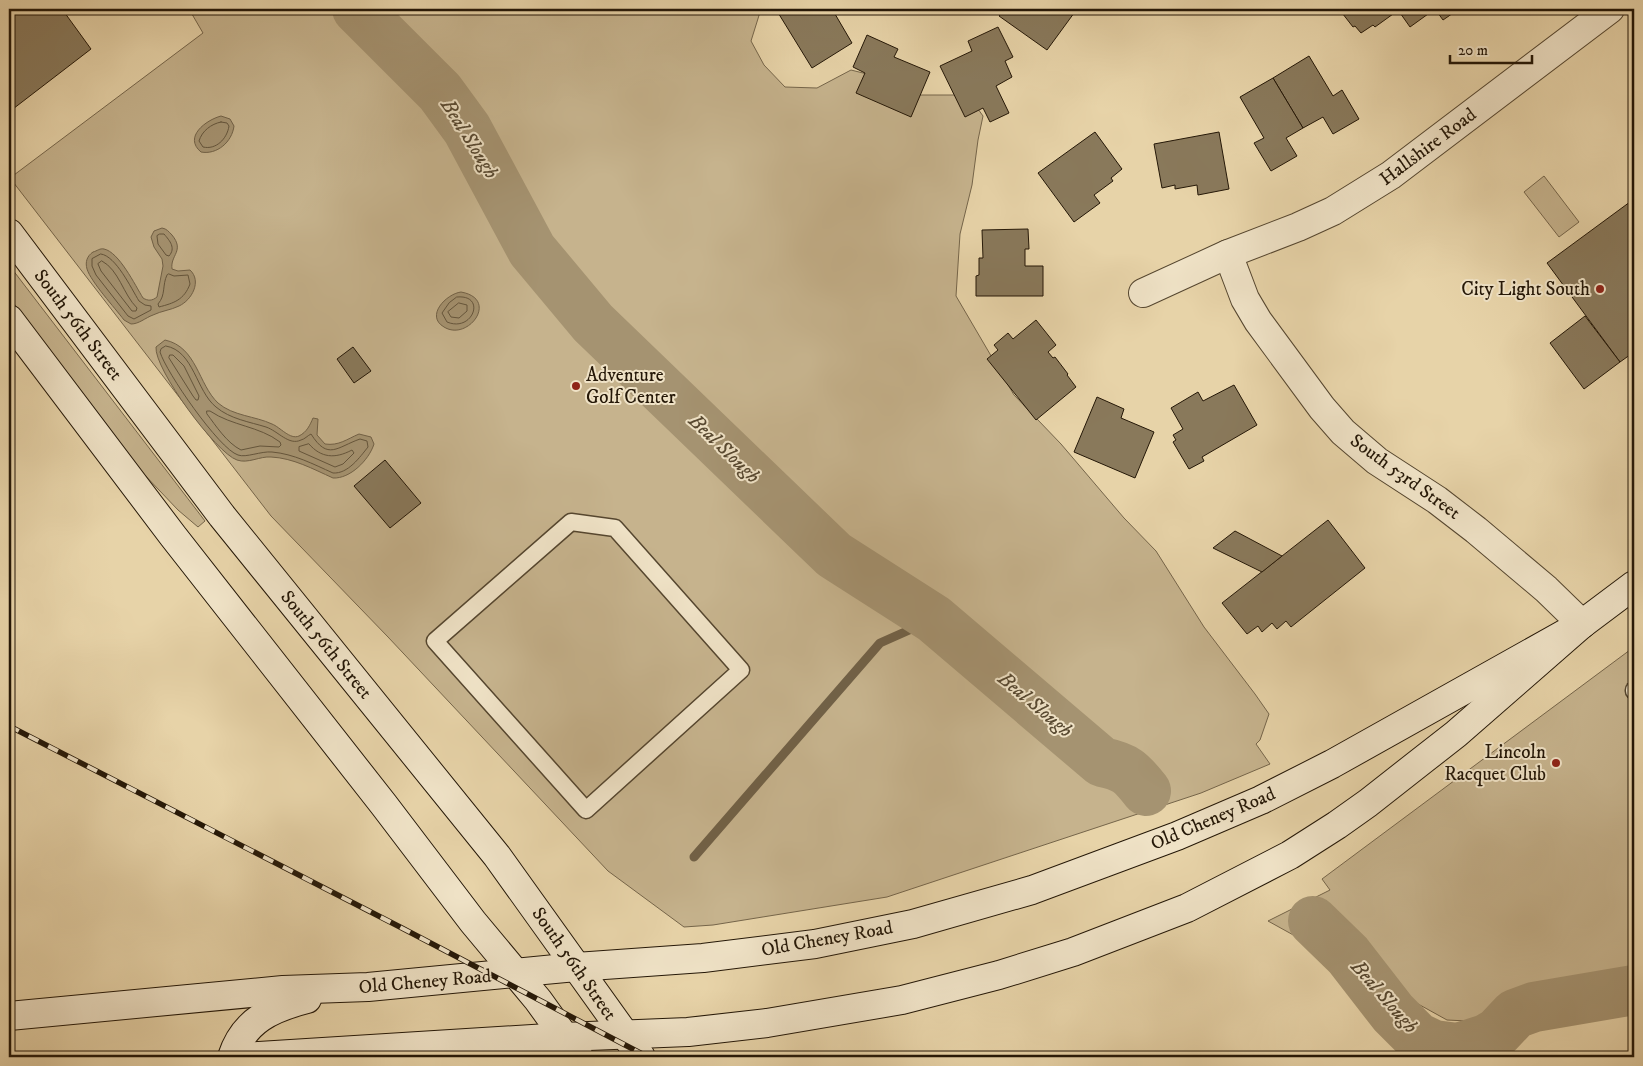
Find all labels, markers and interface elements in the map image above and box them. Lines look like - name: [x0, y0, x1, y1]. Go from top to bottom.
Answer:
- scale bar: [1450, 32, 1533, 64]
- text: 20 m: [1458, 41, 1488, 60]
- water label: Beal Slough: [434, 94, 503, 184]
- street label: Hallshire Road: [1375, 103, 1481, 191]
- street label: South 56th Street: [29, 265, 127, 385]
- place label: City Light South: [1461, 278, 1590, 301]
- marker: City Light South: [1594, 283, 1606, 295]
- place label: Adventure Golf Center: [586, 364, 676, 409]
- marker: Adventure Golf Center: [570, 380, 582, 392]
- water label: Beal Slough: [682, 408, 765, 489]
- street label: South 53rd Street: [1345, 429, 1465, 525]
- street label: South 56th Street: [275, 586, 377, 704]
- water label: Beal Slough: [992, 666, 1077, 743]
- place label: Lincoln Racquet Club: [1444, 741, 1546, 787]
- marker: Lincoln Racquet Club: [1550, 757, 1562, 769]
- street label: Old Cheney Road: [1147, 782, 1279, 856]
- street label: South 56th Street: [526, 903, 622, 1025]
- street label: Old Cheney Road: [759, 916, 895, 962]
- water label: Beal Slough: [1345, 954, 1423, 1039]
- street label: Old Cheney Road: [358, 965, 493, 999]

